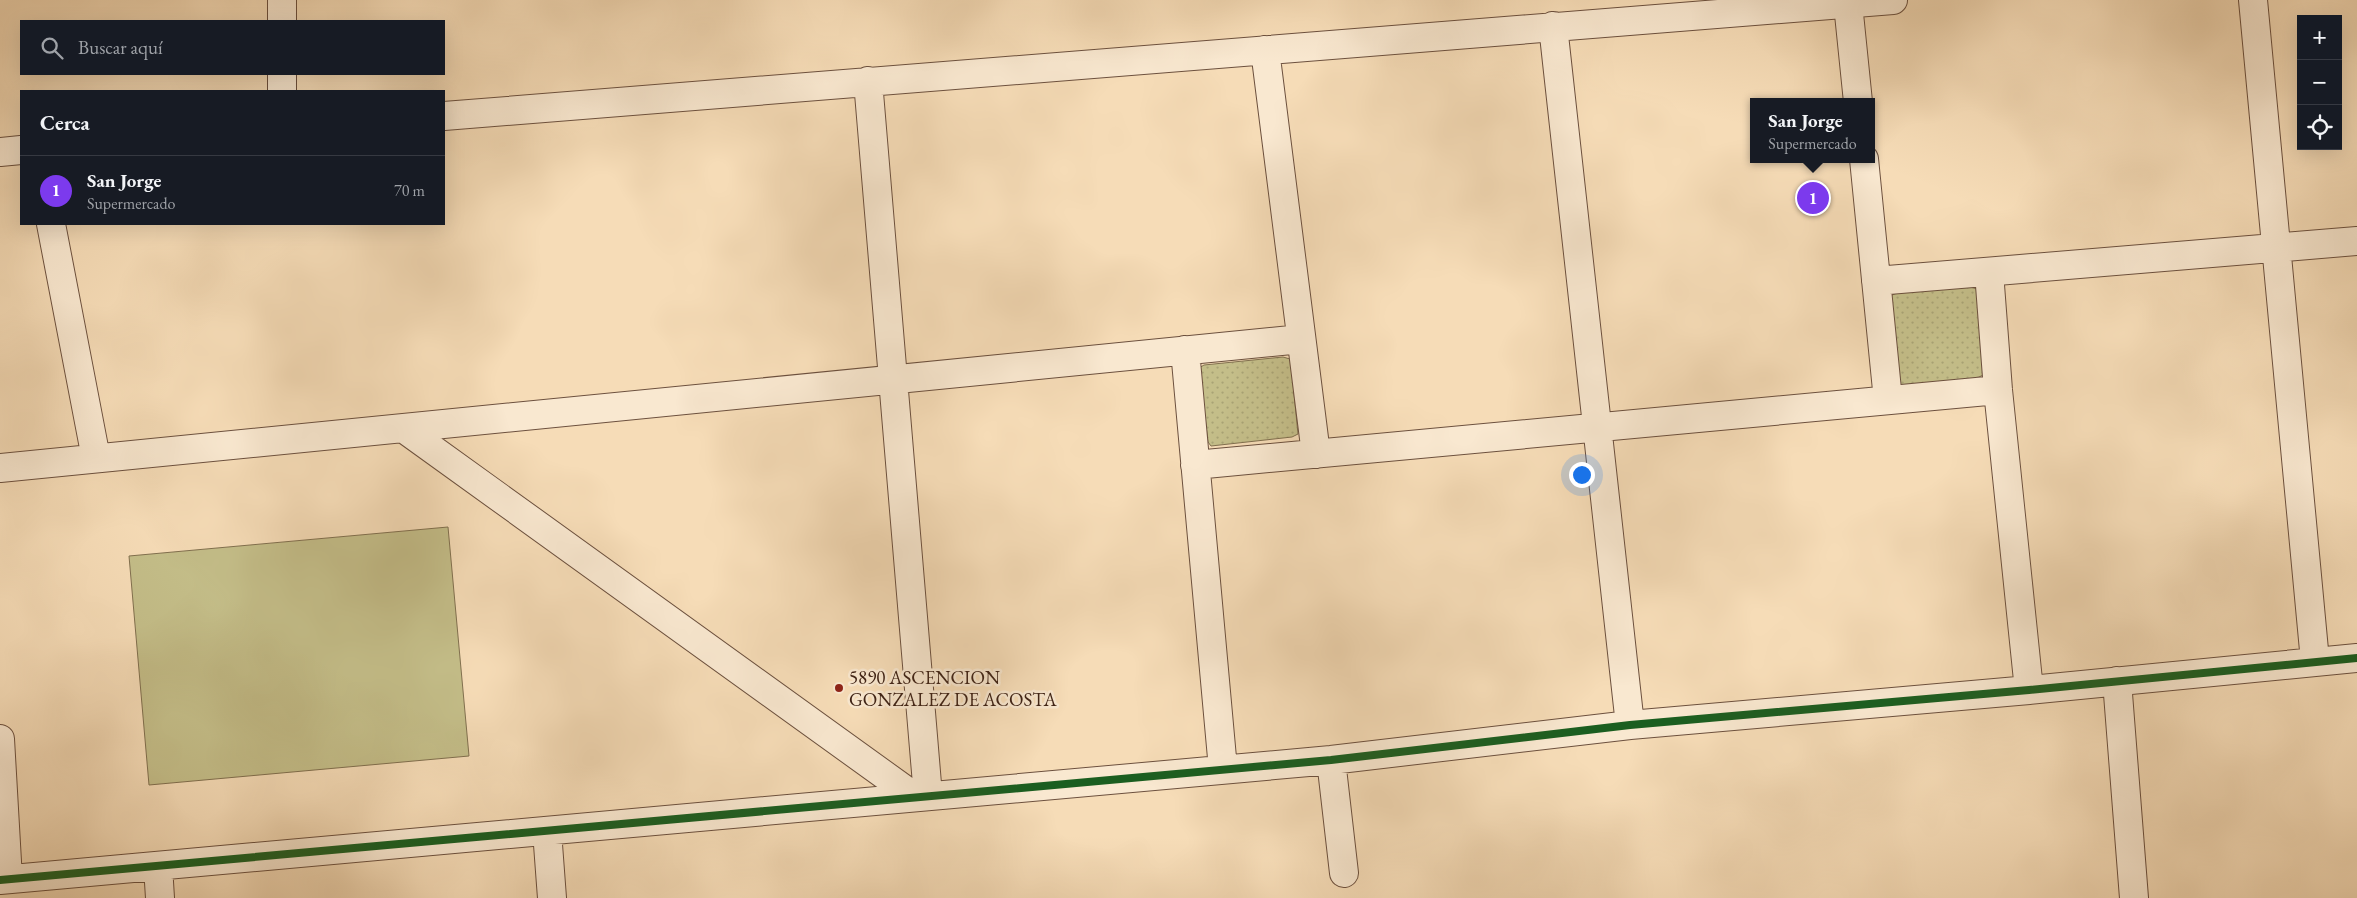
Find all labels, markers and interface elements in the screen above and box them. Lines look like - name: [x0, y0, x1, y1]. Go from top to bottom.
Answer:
- map controls: [2297, 15, 2342, 150]
- button: +: [2297, 15, 2342, 60]
- search box: [20, 20, 445, 75]
- icon: search: [38, 34, 66, 62]
- text: Buscar aquí: [78, 35, 163, 60]
- button: −: [2297, 60, 2342, 105]
- popup: [1750, 98, 1875, 163]
- button: locate: [2297, 105, 2342, 150]
- text: San Jorge: [1768, 108, 1843, 133]
- text: Cerca: [40, 109, 90, 136]
- text: Supermercado: [1768, 133, 1857, 154]
- text: San Jorge: [87, 168, 161, 193]
- pin: 1: [1797, 179, 1829, 217]
- text: 1: [52, 180, 60, 201]
- text: 70 m: [394, 180, 425, 201]
- text: Supermercado: [87, 193, 175, 214]
- your location: [1569, 462, 1595, 488]
- place label: 5890 ASCENCION GONZALEZ DE ACOSTA: [849, 665, 1057, 712]
- marker: 5890 ASCENCION GONZALEZ DE ACOSTA: [833, 682, 845, 694]

